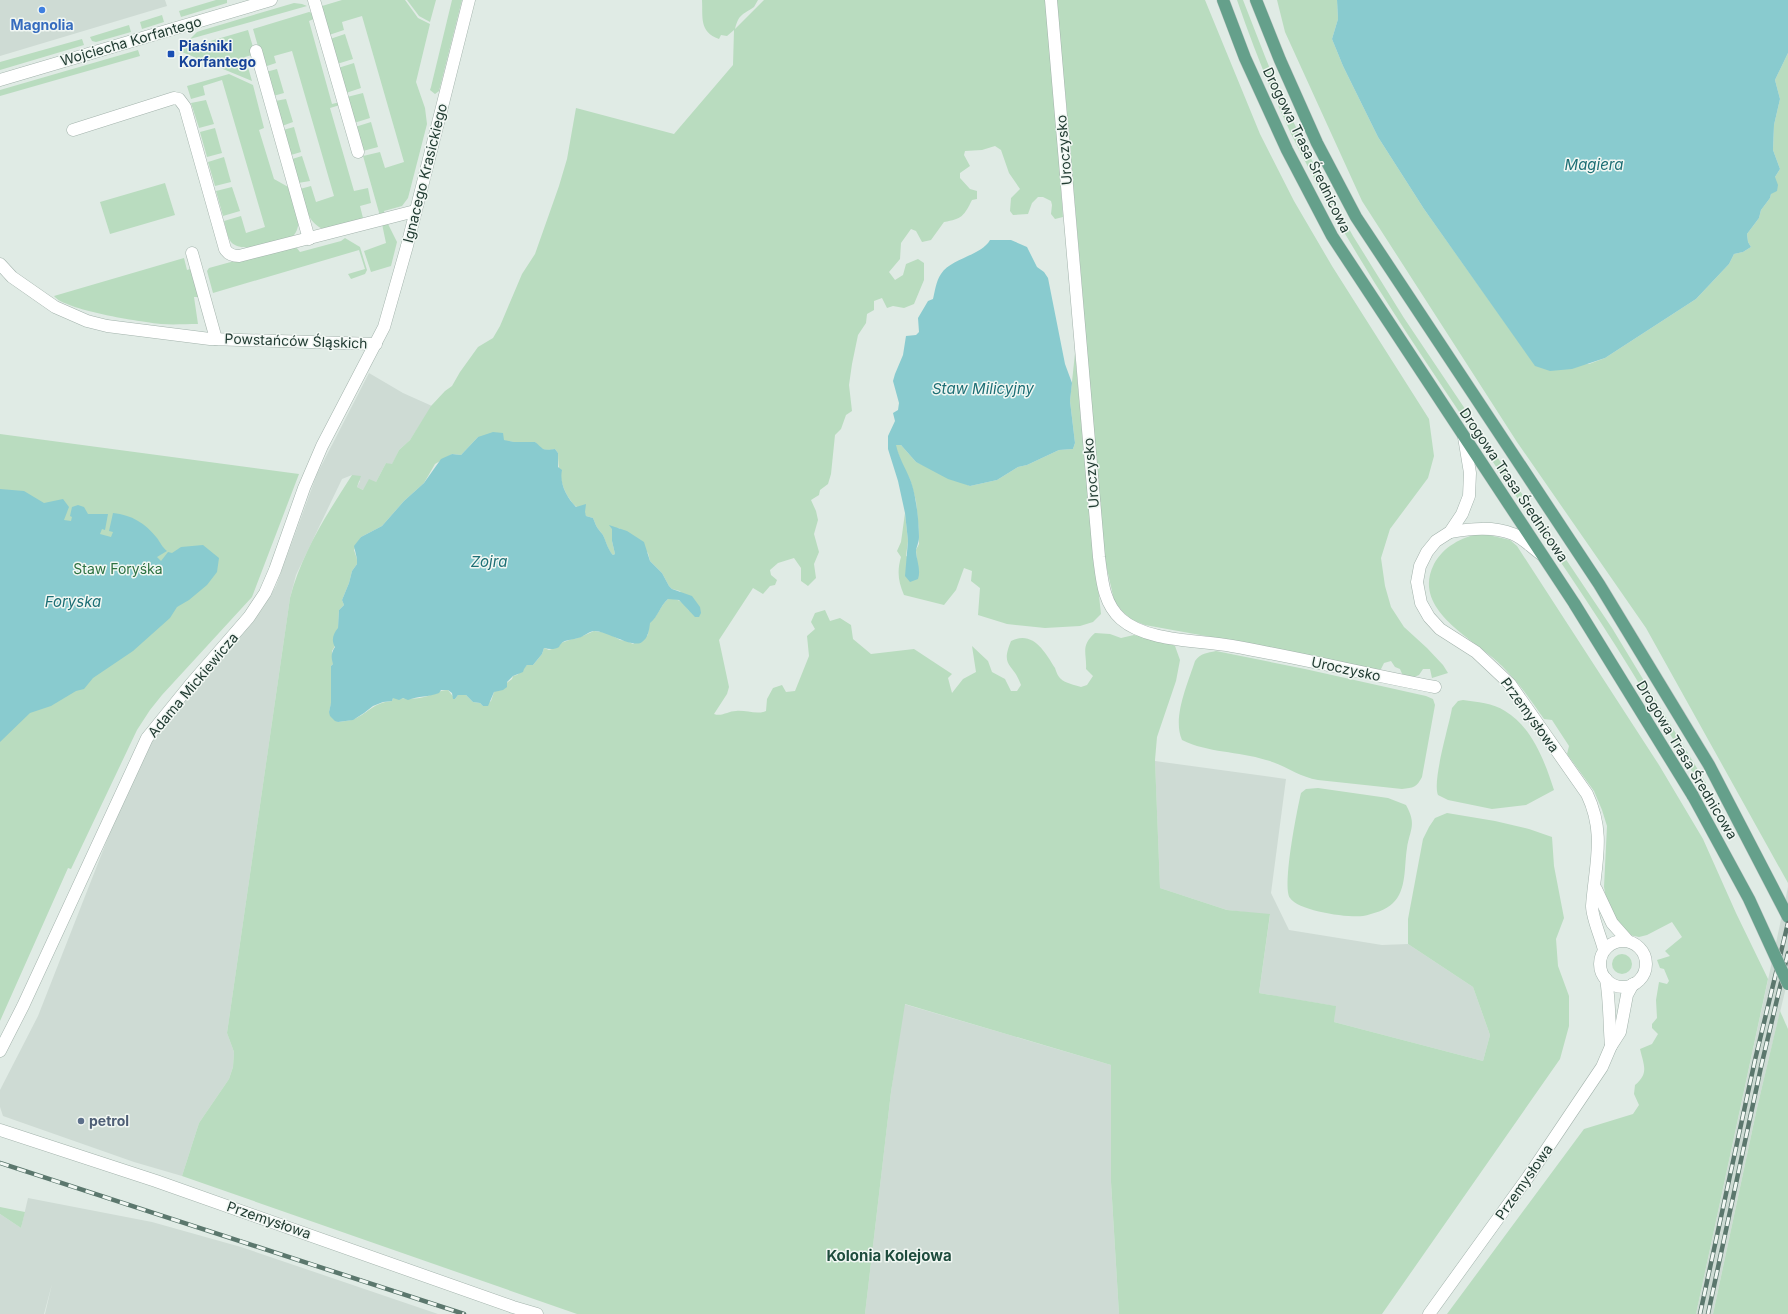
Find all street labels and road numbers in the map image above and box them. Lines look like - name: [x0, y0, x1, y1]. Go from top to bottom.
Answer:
- street label: Wojciecha Korfantego: [58, 12, 203, 69]
- street label: Drogowa Trasa Średnicowa: [1260, 64, 1355, 235]
- street label: Ignacego Krasickiego: [399, 101, 450, 244]
- street label: Uroczysko: [1052, 114, 1075, 186]
- street label: Powstańców Śląskich: [224, 330, 368, 351]
- street label: Drogowa Trasa Średnicowa: [1456, 405, 1572, 565]
- street label: Uroczysko: [1079, 437, 1102, 509]
- street label: Adama Mickiewicza: [144, 629, 241, 740]
- street label: Uroczysko: [1310, 653, 1382, 684]
- street label: Przemysłowa: [1498, 674, 1563, 755]
- street label: Drogowa Trasa Średnicowa: [1633, 677, 1742, 842]
- street label: Przemysłowa: [1491, 1141, 1556, 1223]
- street label: Przemysłowa: [225, 1197, 314, 1242]

